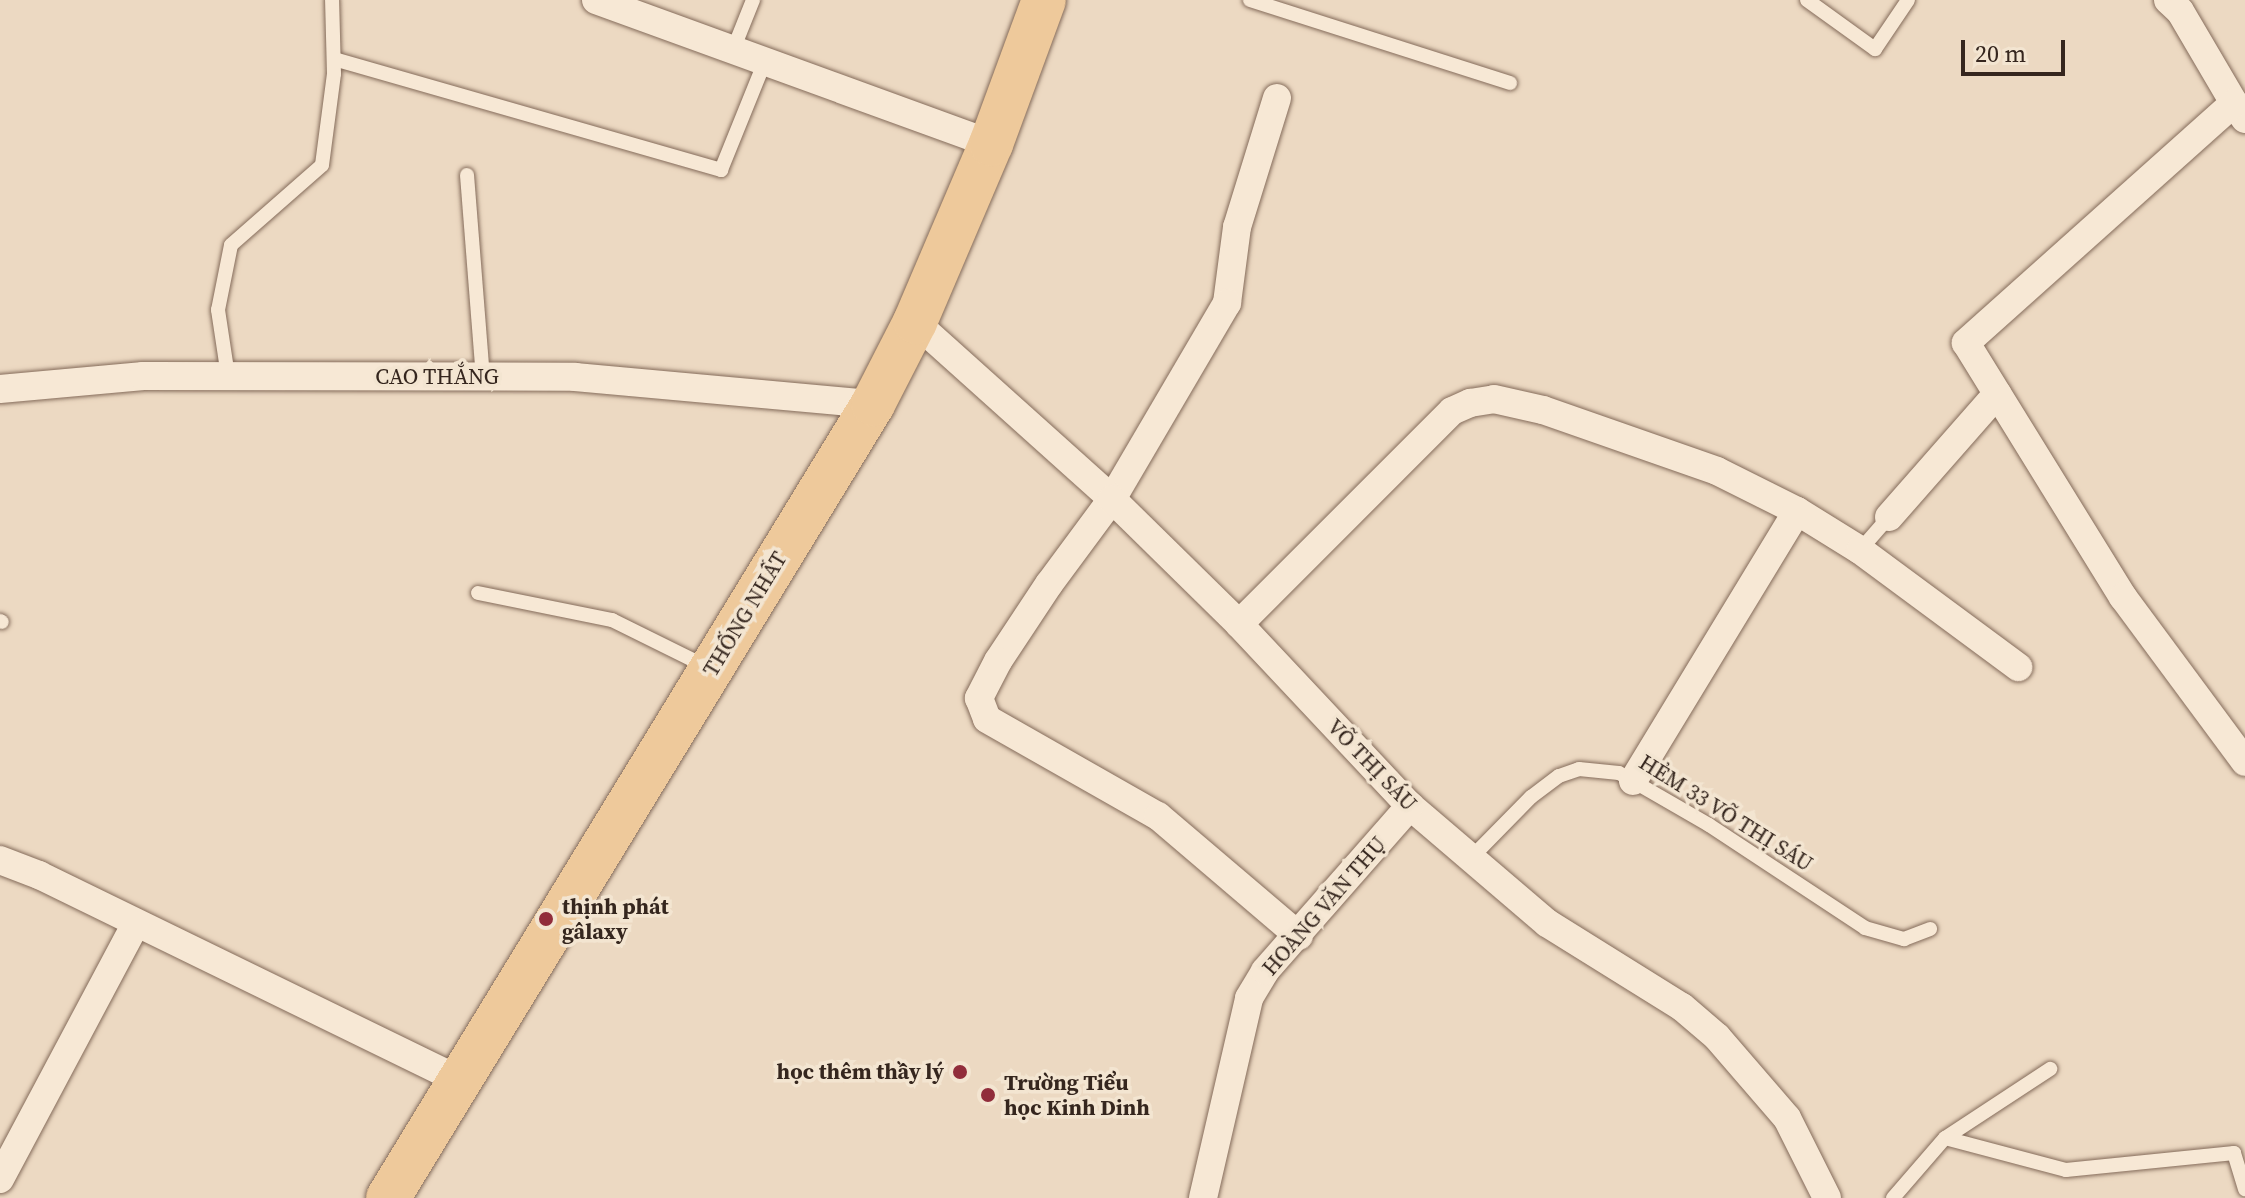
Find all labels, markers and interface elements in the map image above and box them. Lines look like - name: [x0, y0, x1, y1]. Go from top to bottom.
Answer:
- scale bar: [1965, 24, 2069, 74]
- text: 20 m: [1975, 37, 2026, 70]
- street label: CAO THẮNG: [375, 364, 499, 390]
- street label: THỐNG NHẤT: [697, 547, 793, 681]
- street label: VÕ THỊ SÁU: [1321, 713, 1423, 817]
- street label: HẺM 33 VÕ THỊ SÁU: [1634, 749, 1818, 877]
- street label: HOÀNG VĂN THỤ: [1256, 831, 1392, 981]
- place label: thịnh phát gâlaxy: [562, 893, 669, 944]
- marker: thịnh phát gâlaxy: [537, 910, 555, 928]
- place label: học thêm thầy lý: [777, 1059, 944, 1085]
- marker: học thêm thầy lý: [951, 1063, 969, 1081]
- place label: Trường Tiểu học Kinh Dinh: [1004, 1069, 1150, 1120]
- marker: Trường Tiểu học Kinh Dinh: [979, 1086, 997, 1104]

